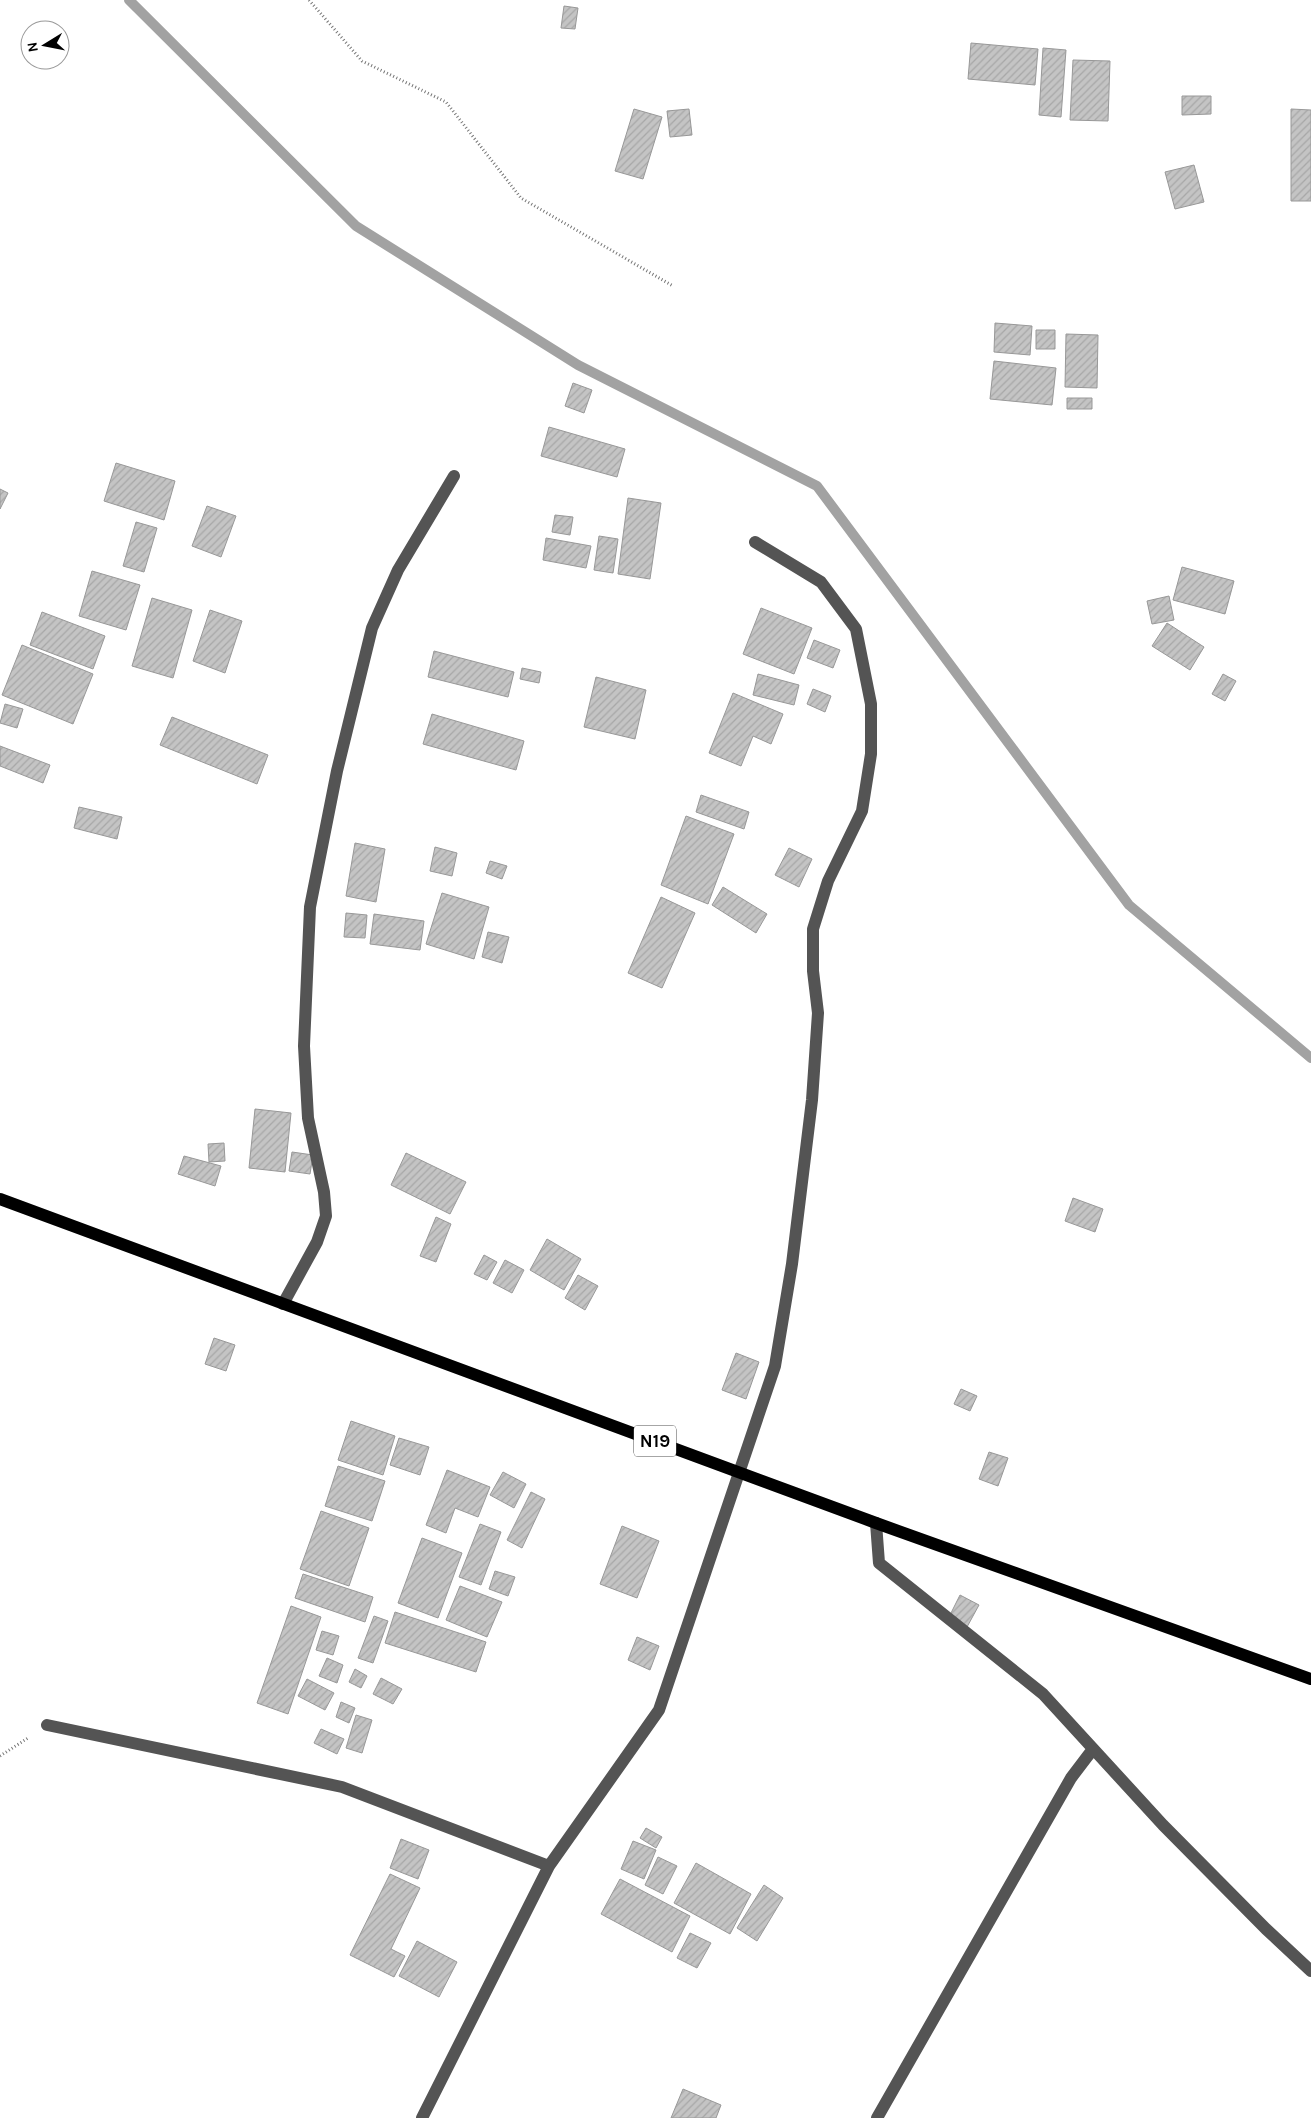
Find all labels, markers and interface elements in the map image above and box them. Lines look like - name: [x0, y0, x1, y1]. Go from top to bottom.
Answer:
- north arrow: [20, 20, 70, 70]
- text: N: [23, 41, 42, 54]
- road number: N19: [634, 1425, 676, 1456]

